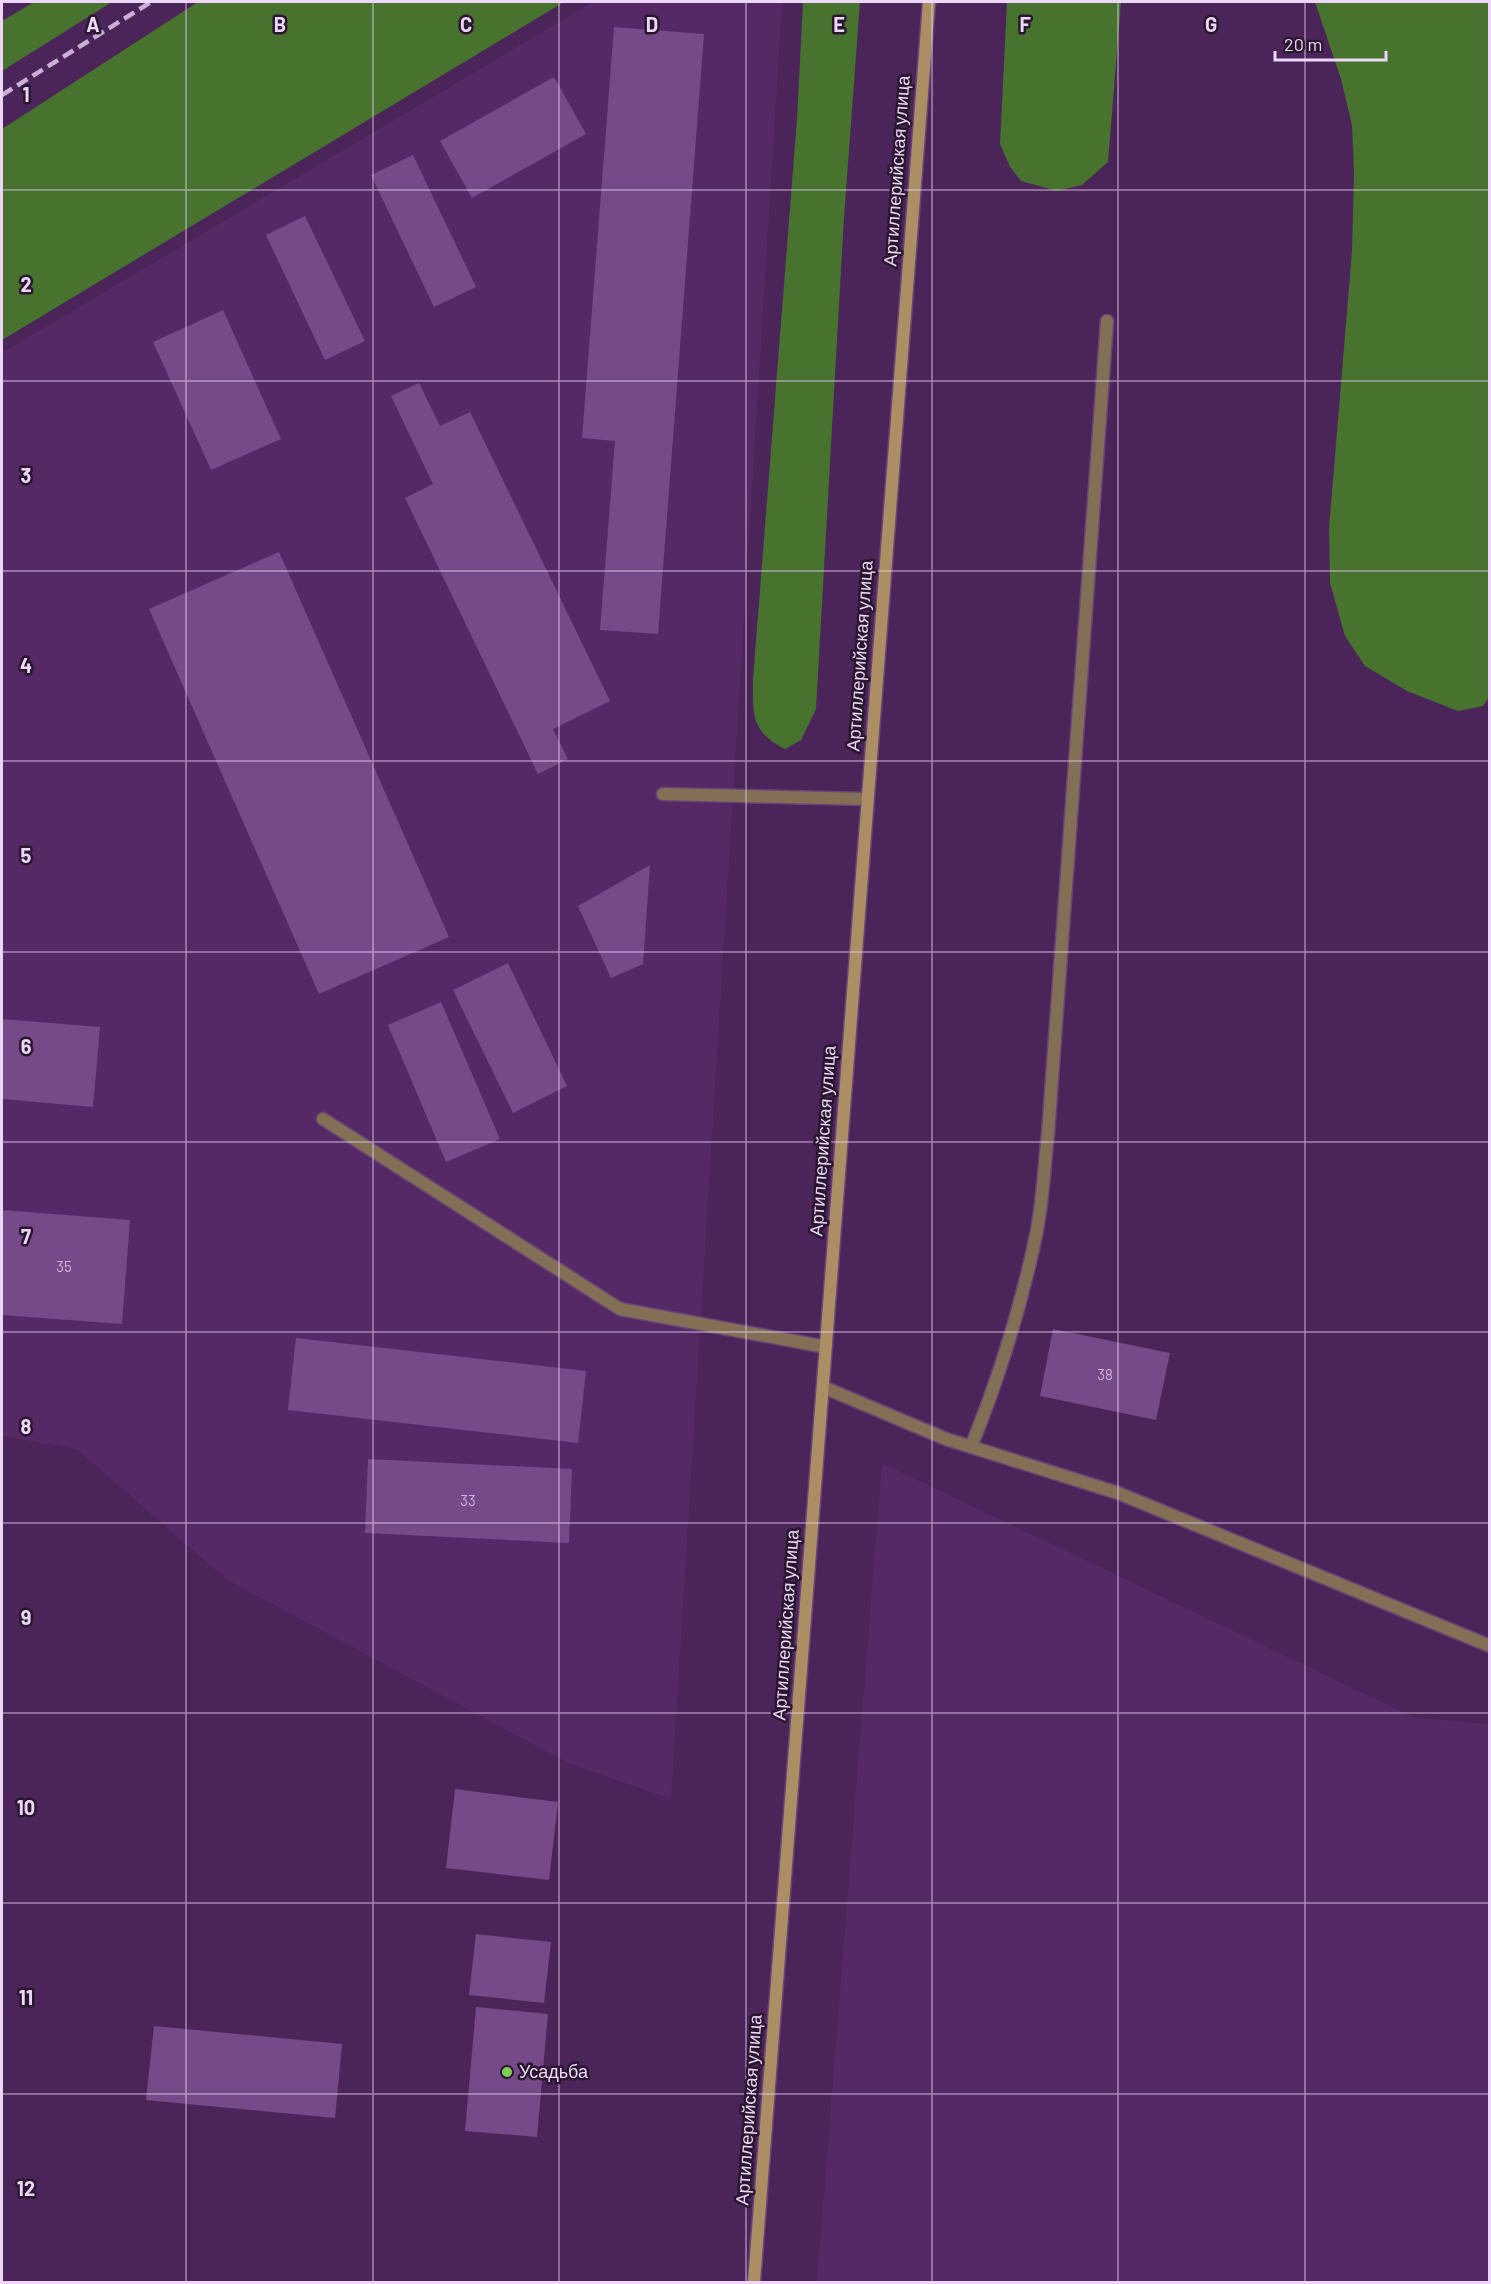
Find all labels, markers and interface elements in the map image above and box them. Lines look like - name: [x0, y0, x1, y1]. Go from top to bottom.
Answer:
- text: A: [86, 12, 100, 36]
- text: B: [274, 12, 286, 36]
- text: C: [460, 12, 472, 36]
- text: D: [646, 12, 658, 36]
- text: E: [833, 12, 845, 36]
- text: F: [1019, 12, 1031, 36]
- text: G: [1205, 12, 1217, 36]
- scale bar: [1275, 24, 1386, 62]
- text: 20 m: [1284, 33, 1322, 55]
- street label: Артиллерийская улица: [878, 74, 914, 267]
- text: 1: [22, 82, 30, 106]
- text: 2: [20, 272, 32, 296]
- text: 3: [21, 463, 31, 487]
- street label: Артиллерийская улица: [841, 559, 877, 752]
- text: 4: [20, 653, 32, 677]
- text: 5: [21, 843, 32, 867]
- text: 6: [21, 1034, 32, 1058]
- street label: Артиллерийская улица: [804, 1044, 840, 1237]
- text: 7: [21, 1224, 31, 1248]
- house number: 35: [56, 1257, 72, 1275]
- house number: 38: [1097, 1365, 1113, 1383]
- text: 8: [21, 1414, 32, 1438]
- house number: 33: [460, 1491, 476, 1509]
- street label: Артиллерийская улица: [767, 1528, 803, 1721]
- text: 9: [21, 1605, 31, 1629]
- text: 10: [17, 1795, 35, 1819]
- text: 11: [19, 1985, 33, 2009]
- street label: Артиллерийская улица: [730, 2013, 766, 2206]
- place label: Усадьба: [519, 2060, 589, 2082]
- marker: Усадьба: [500, 2065, 514, 2079]
- text: 12: [17, 2176, 35, 2200]

